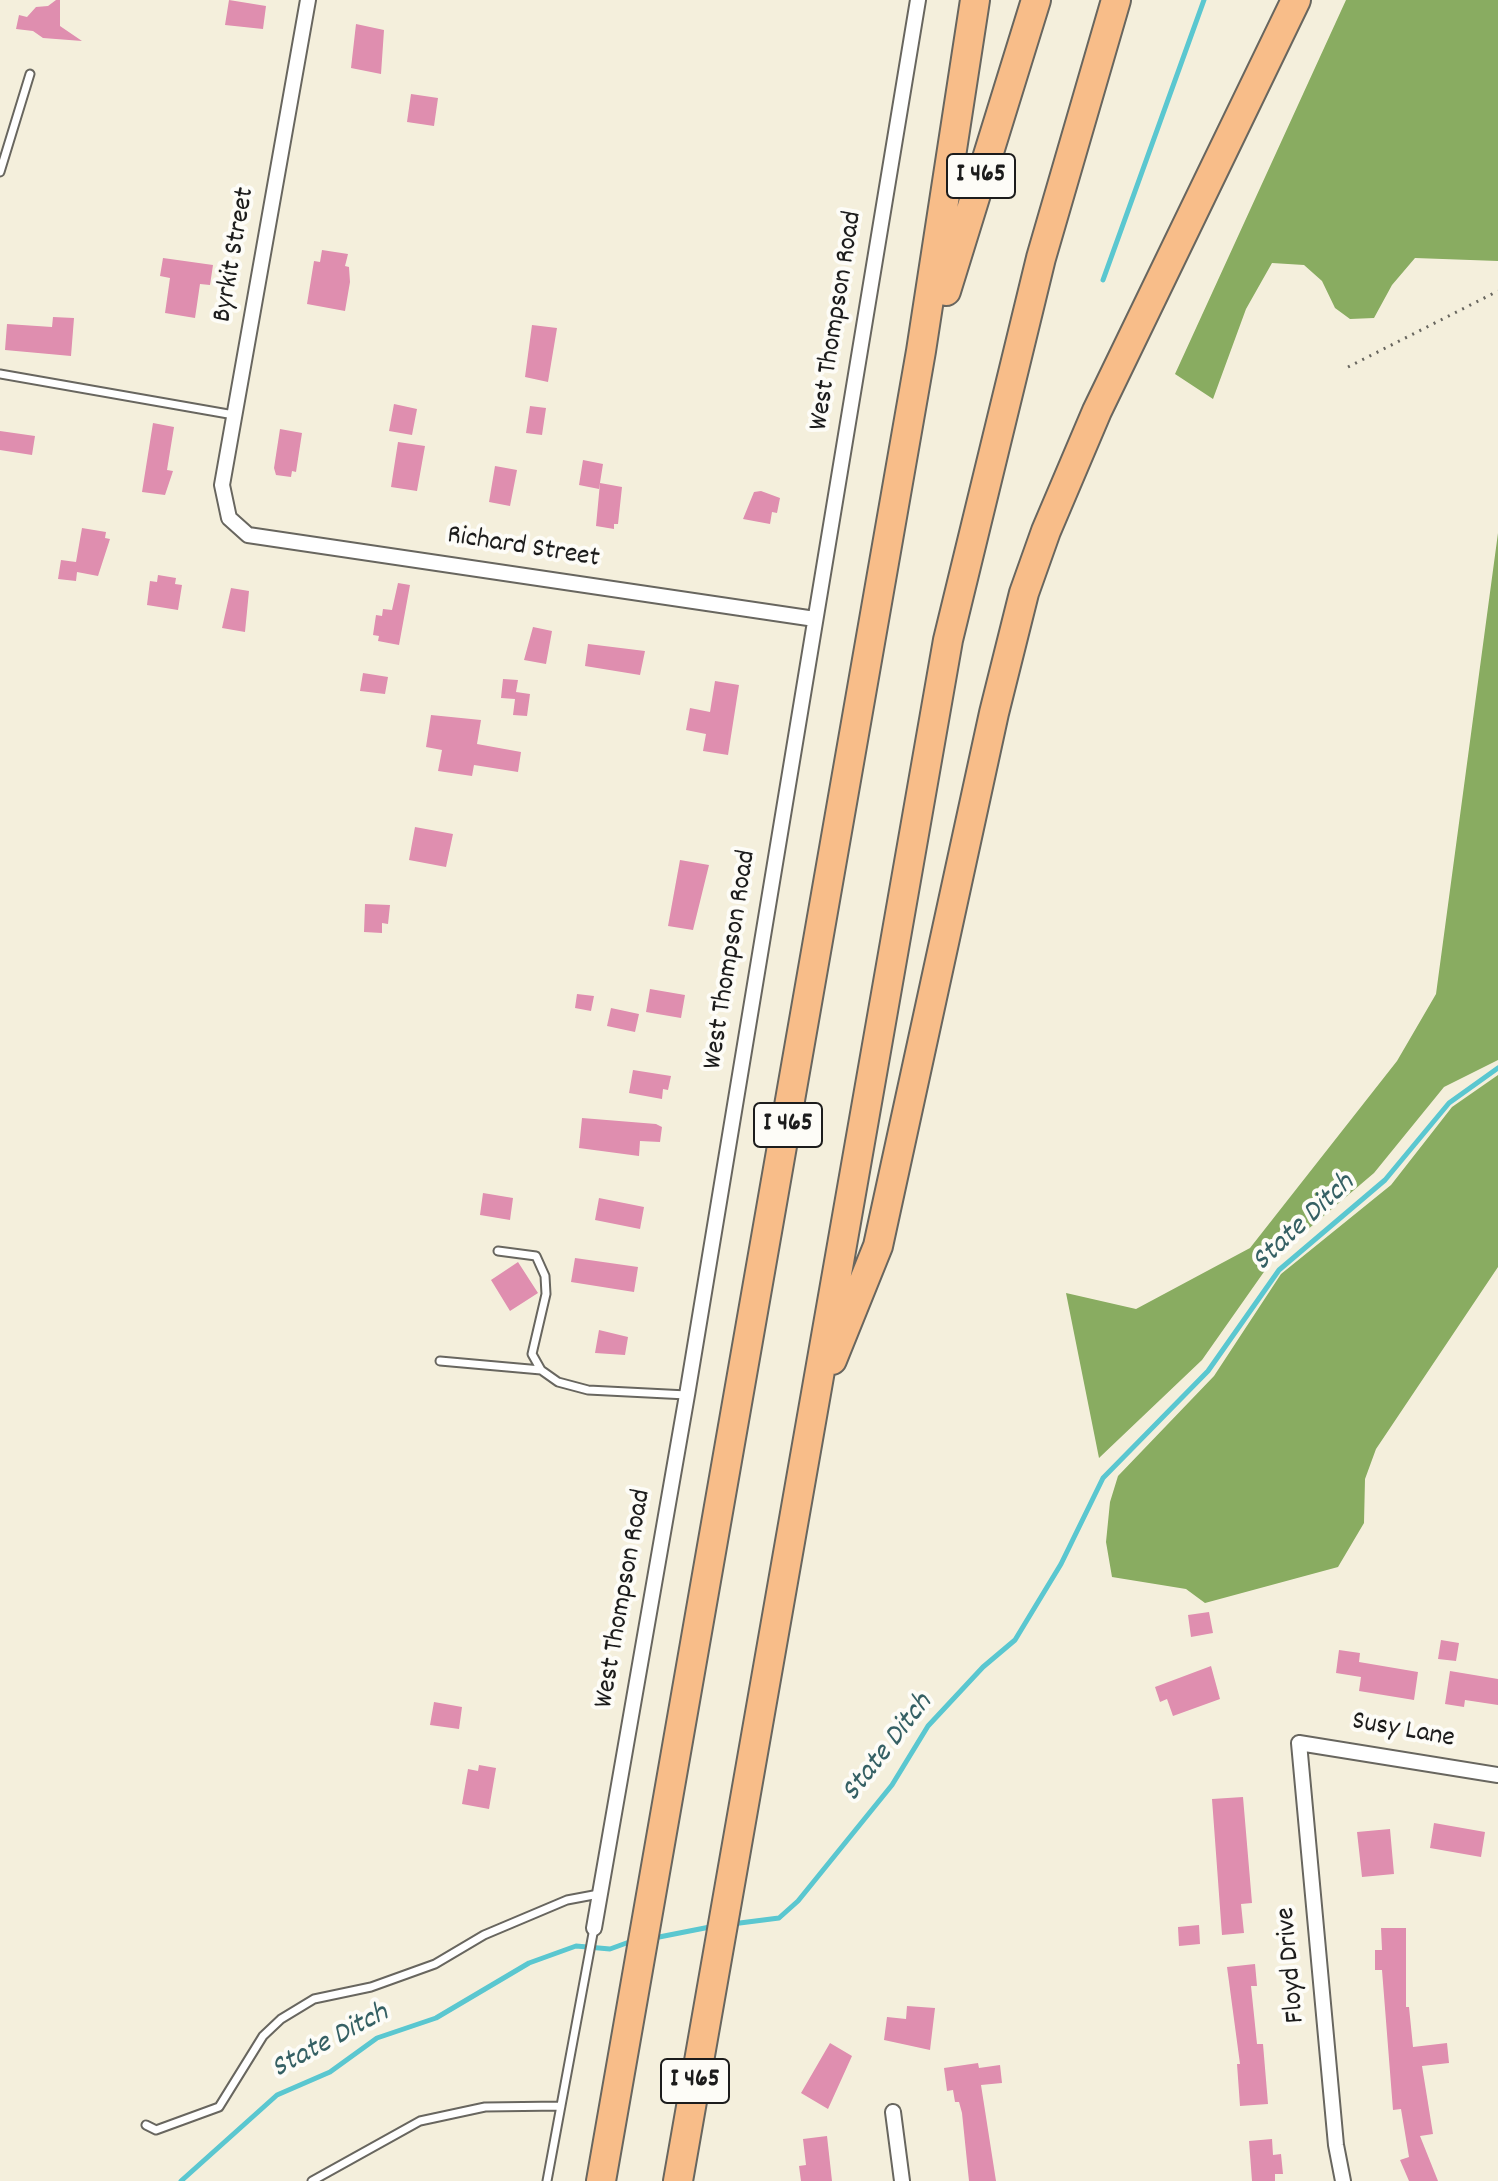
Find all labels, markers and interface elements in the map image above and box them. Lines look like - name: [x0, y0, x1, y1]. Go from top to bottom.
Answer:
- road number: I 465: [947, 154, 1015, 198]
- street label: Byrkit Street: [208, 185, 264, 325]
- street label: West Thompson Road: [804, 209, 872, 433]
- street label: Richard Street: [444, 520, 602, 578]
- street label: West Thompson Road: [698, 848, 766, 1072]
- road number: I 465: [754, 1103, 822, 1147]
- water label: State Ditch: [1246, 1167, 1364, 1281]
- street label: West Thompson Road: [589, 1487, 661, 1711]
- water label: State Ditch: [836, 1688, 942, 1810]
- street label: Susy Lane: [1349, 1706, 1457, 1758]
- street label: Floyd Drive: [1271, 1906, 1315, 2024]
- water label: State Ditch: [266, 1997, 396, 2089]
- road number: I 465: [661, 2059, 729, 2103]

